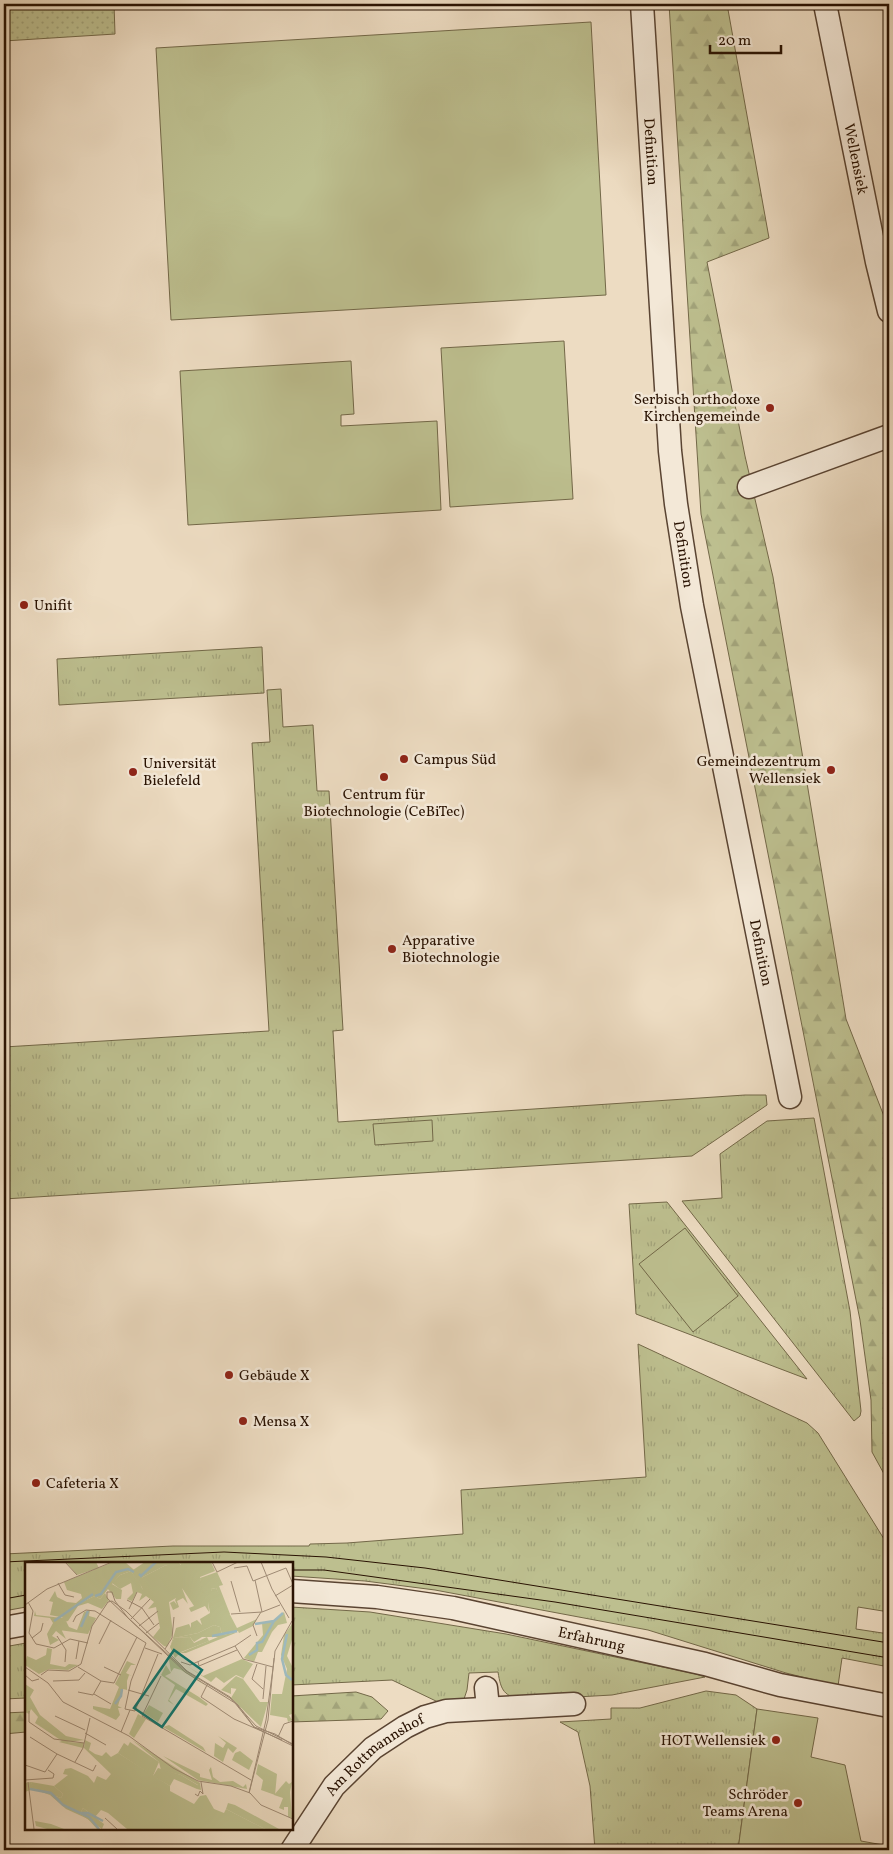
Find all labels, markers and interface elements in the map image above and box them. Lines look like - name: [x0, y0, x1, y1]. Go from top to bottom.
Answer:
- scale bar: [710, 22, 782, 54]
- text: 20 m: [718, 31, 751, 52]
- street label: Definition: [637, 117, 662, 186]
- street label: Wellensiek: [837, 122, 872, 197]
- place label: Serbisch orthodoxe Kirchengemeinde: [634, 390, 760, 428]
- marker: Serbisch orthodoxe Kirchengemeinde: [764, 402, 776, 414]
- street label: Definition: [667, 519, 698, 590]
- place label: Unifit: [34, 596, 72, 617]
- marker: Unifit: [18, 599, 30, 611]
- place label: Campus Süd: [414, 750, 496, 771]
- place label: Gemeindezentrum Wellensiek: [697, 752, 821, 790]
- marker: Campus Süd: [398, 753, 410, 765]
- place label: Universität Bielefeld: [143, 754, 216, 792]
- marker: Gemeindezentrum Wellensiek: [825, 764, 837, 776]
- marker: Universität Bielefeld: [127, 766, 139, 778]
- marker: Centrum für Biotechnologie (CeBiTec): [378, 771, 390, 783]
- place label: Centrum für Biotechnologie (CeBiTec): [304, 785, 464, 823]
- street label: Definition: [743, 918, 777, 988]
- place label: Apparative Biotechnologie: [402, 931, 500, 969]
- marker: Apparative Biotechnologie: [386, 943, 398, 955]
- place label: Gebäude X: [239, 1366, 310, 1387]
- marker: Gebäude X: [223, 1369, 235, 1381]
- place label: Mensa X: [253, 1412, 310, 1433]
- marker: Mensa X: [237, 1415, 249, 1427]
- place label: Cafeteria X: [46, 1474, 119, 1495]
- marker: Cafeteria X: [30, 1477, 42, 1489]
- inset map: [25, 1562, 292, 1829]
- street label: Erfahrung: [556, 1623, 627, 1658]
- street label: Am Rottmannshof: [321, 1709, 430, 1801]
- place label: HOT Wellensiek: [661, 1731, 766, 1752]
- marker: HOT Wellensiek: [770, 1734, 782, 1746]
- place label: Schröder Teams Arena: [703, 1785, 788, 1823]
- marker: Schröder Teams Arena: [792, 1797, 804, 1809]

